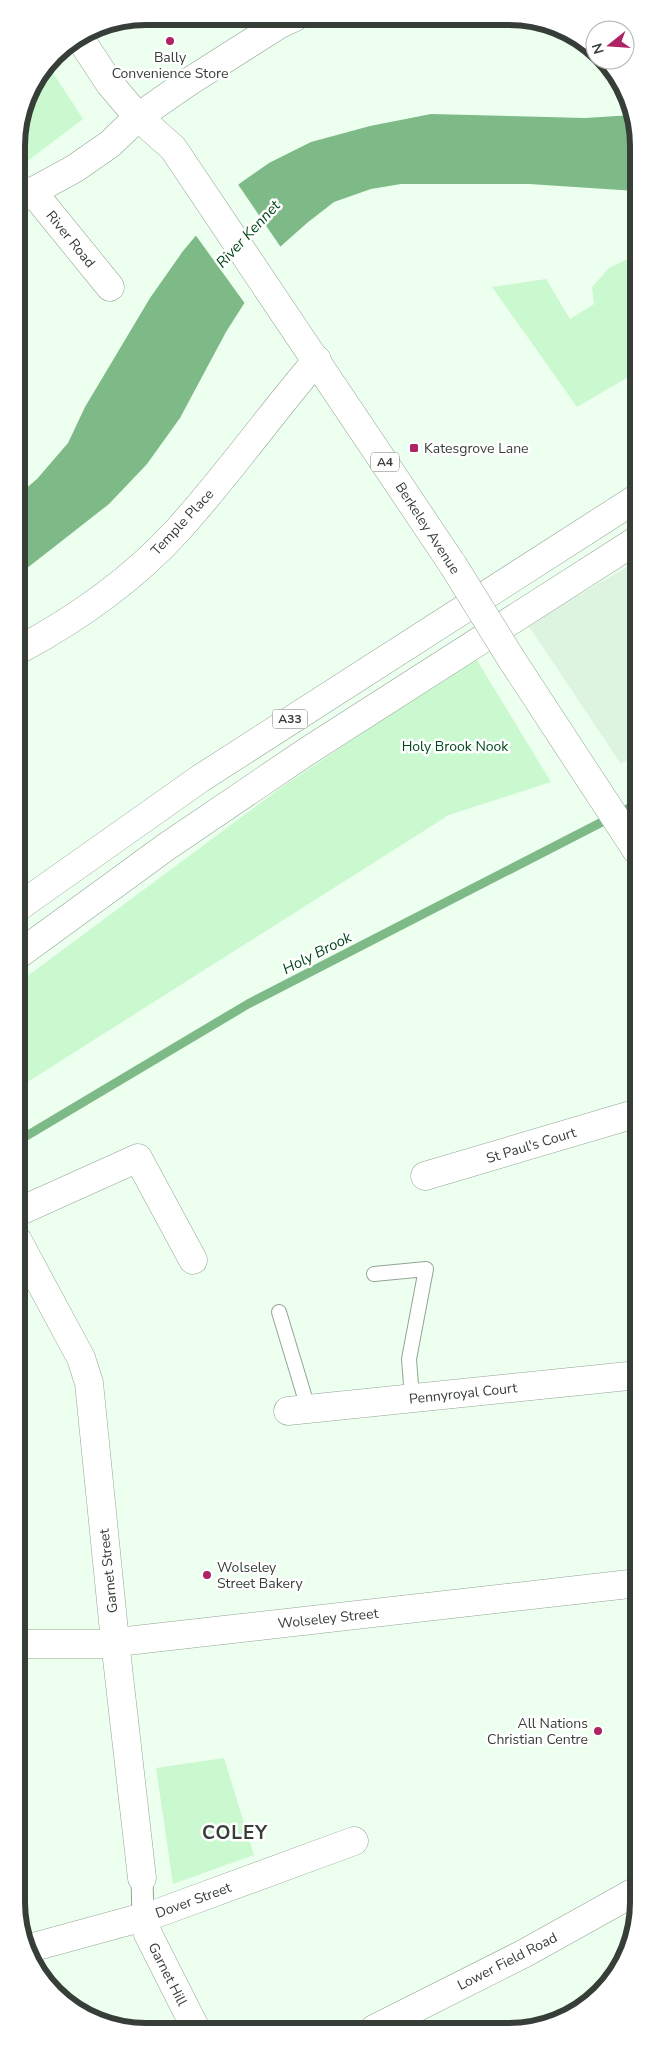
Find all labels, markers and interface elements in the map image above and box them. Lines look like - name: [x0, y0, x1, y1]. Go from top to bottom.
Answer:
- north arrow: [585, 20, 635, 70]
- marker: Bally Convenience Store: [164, 35, 176, 47]
- text: N: [587, 41, 609, 56]
- place label: Bally Convenience Store: [112, 48, 228, 83]
- water label: River Kennet: [211, 195, 285, 272]
- street label: River Road: [42, 207, 100, 272]
- place label: Katesgrove Lane: [424, 439, 529, 458]
- marker: Katesgrove Lane: [408, 442, 420, 454]
- road number: A4: [371, 452, 399, 472]
- street label: Berkeley Avenue: [391, 479, 464, 578]
- street label: Temple Place: [147, 485, 218, 560]
- road number: A33: [272, 710, 308, 729]
- park label: Holy Brook Nook: [402, 737, 509, 756]
- water label: Holy Brook: [279, 927, 355, 979]
- street label: St Paul's Court: [484, 1123, 578, 1168]
- street label: Pennyroyal Court: [408, 1378, 518, 1409]
- street label: Garnet Street: [95, 1528, 122, 1614]
- place label: Wolseley Street Bakery: [217, 1558, 303, 1593]
- marker: Wolseley Street Bakery: [201, 1569, 213, 1581]
- street label: Wolseley Street: [277, 1604, 379, 1633]
- place label: All Nations Christian Centre: [487, 1714, 588, 1749]
- marker: All Nations Christian Centre: [592, 1725, 604, 1737]
- district label: COLEY: [202, 1820, 268, 1846]
- street label: Dover Street: [153, 1878, 234, 1923]
- street label: Lower Field Road: [454, 1928, 560, 1995]
- street label: Garnet Hill: [143, 1939, 192, 2010]

